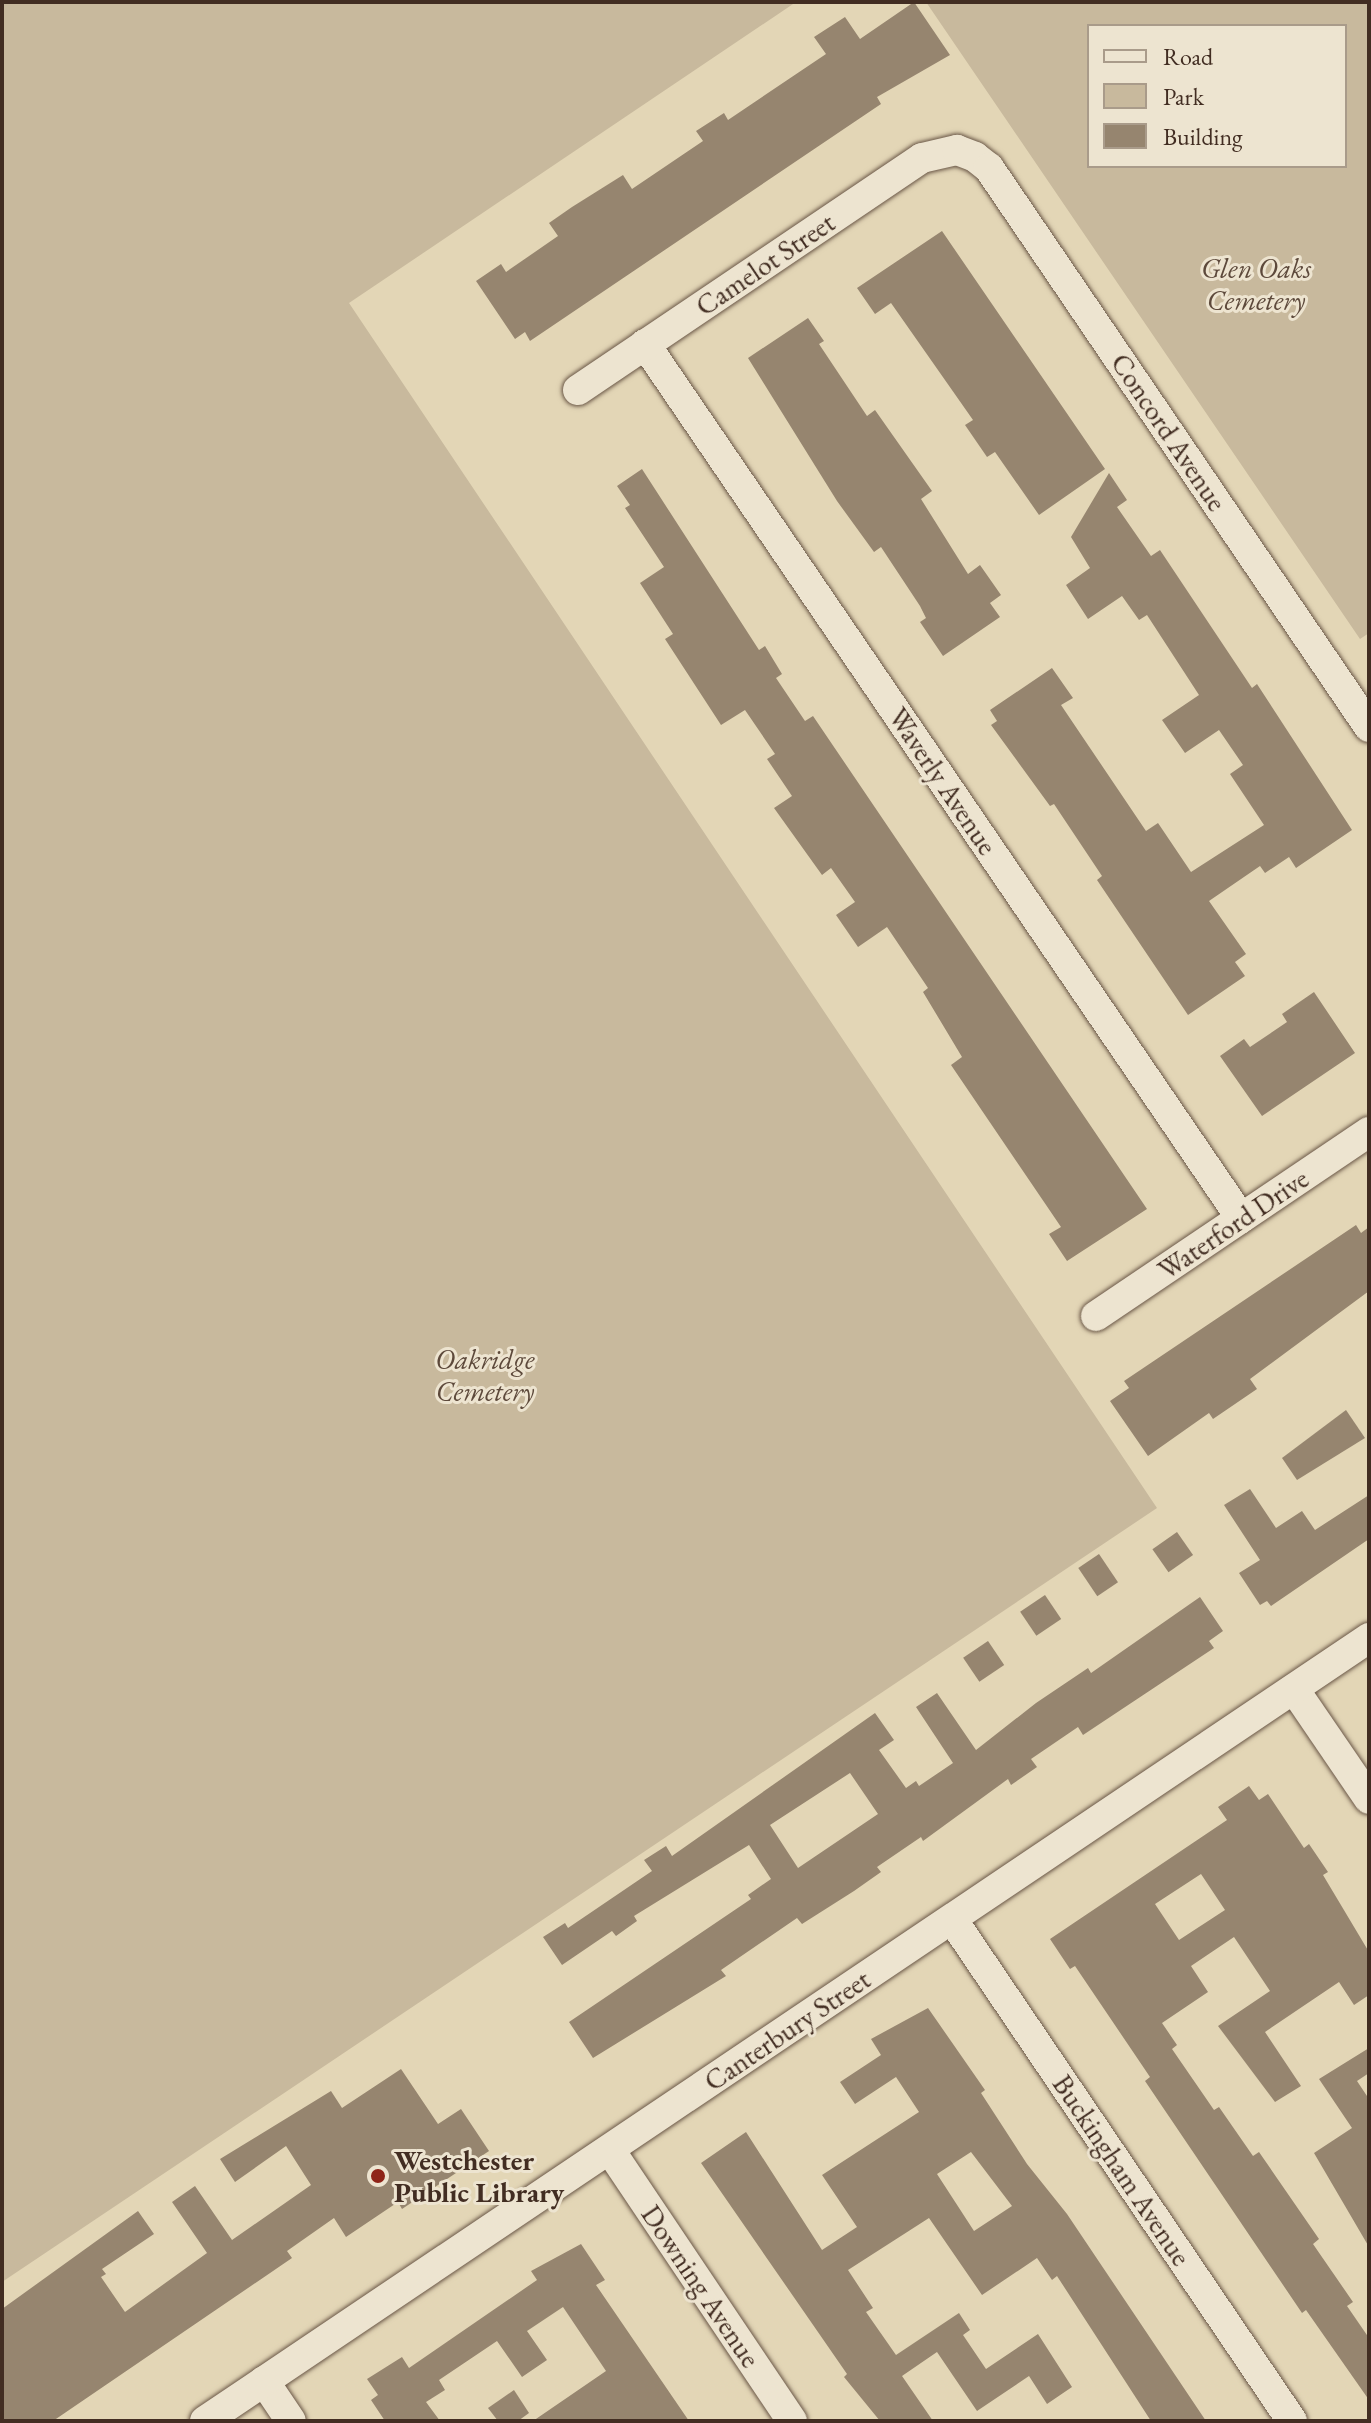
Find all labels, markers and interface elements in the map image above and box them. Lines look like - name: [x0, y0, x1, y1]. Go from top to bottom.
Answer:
- legend: [1087, 24, 1347, 168]
- text: Road: [1163, 41, 1213, 72]
- text: Park: [1163, 81, 1204, 112]
- text: Building: [1163, 121, 1243, 152]
- street label: Camelot Street: [689, 205, 841, 323]
- park label: Glen Oaks Cemetery: [1201, 251, 1311, 317]
- street label: Concord Avenue: [1104, 347, 1234, 517]
- street label: Waverly Avenue: [881, 701, 1005, 861]
- street label: Waterford Drive: [1151, 1161, 1315, 1287]
- park label: Oakridge Cemetery: [435, 1342, 535, 1408]
- street label: Canterbury Street: [698, 1962, 876, 2098]
- street label: Buckingham Avenue: [1046, 2068, 1198, 2272]
- place label: Westchester Public Library: [394, 2143, 564, 2209]
- marker: Westchester Public Library: [369, 2167, 387, 2185]
- street label: Downing Avenue: [634, 2199, 768, 2373]

